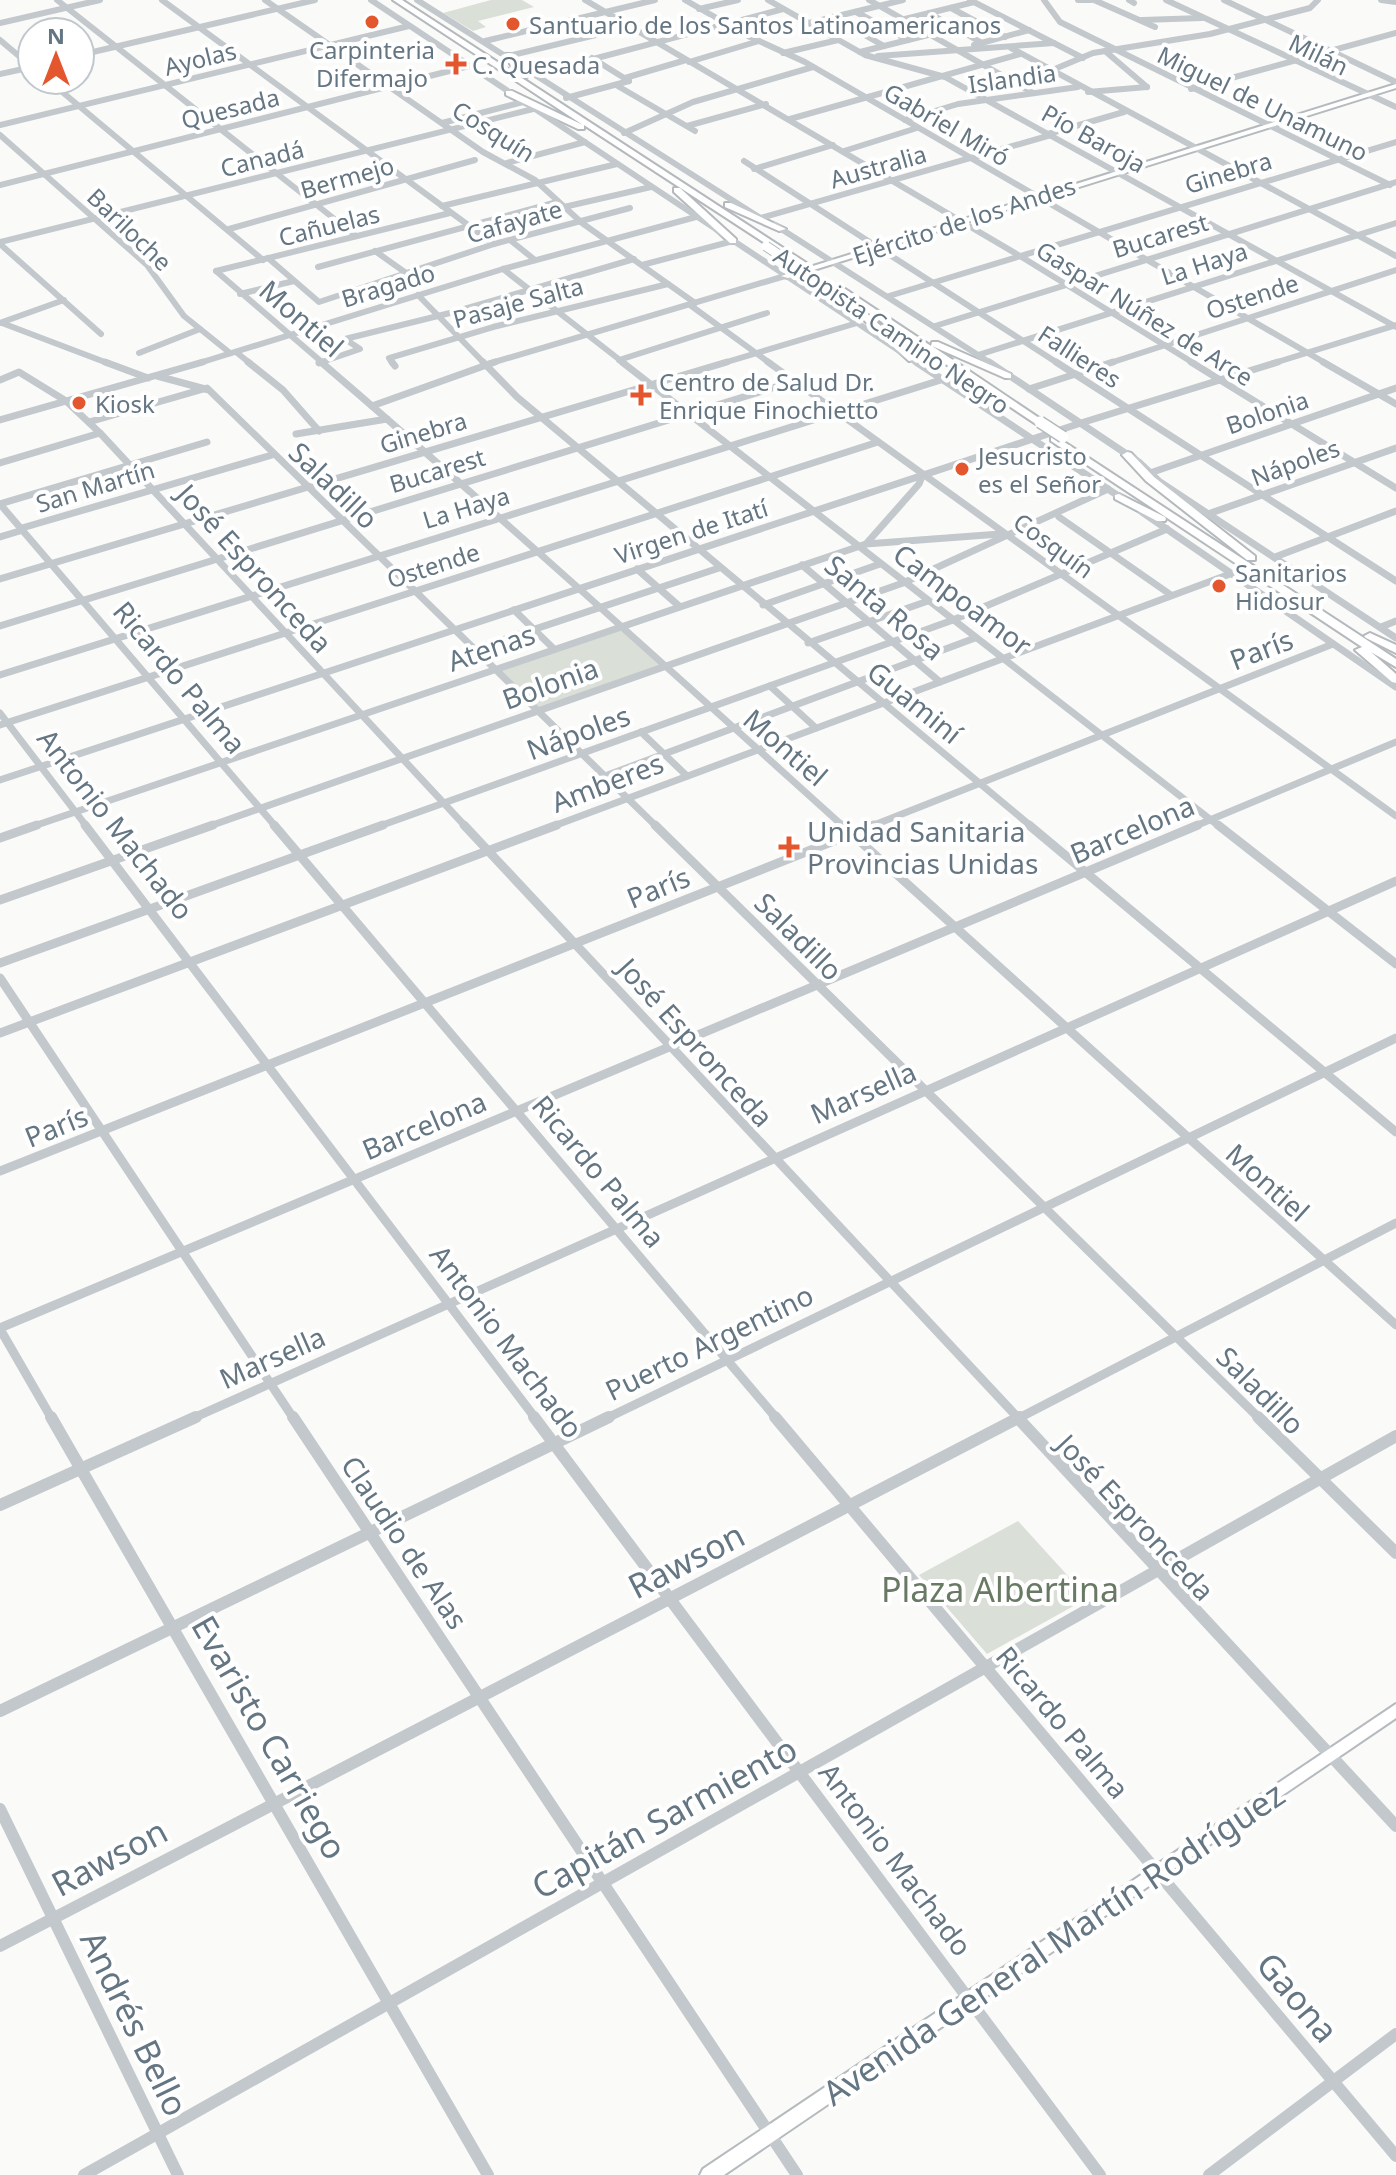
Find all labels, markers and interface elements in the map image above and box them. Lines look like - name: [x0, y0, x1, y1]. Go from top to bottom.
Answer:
- place label: Santuario de los Santos Latinoamericanos: [529, 8, 1001, 41]
- marker: Carpinteria Difermajo: [363, 13, 381, 31]
- marker: Santuario de los Santos Latinoamericanos: [504, 15, 522, 33]
- north arrow: [16, 16, 96, 96]
- text: N: [47, 20, 65, 50]
- street label: Milán: [1284, 25, 1354, 83]
- street label: Ayolas: [160, 33, 240, 83]
- place label: Carpinteria Difermajo: [309, 33, 435, 94]
- street label: Miguel de Unamuno: [1152, 38, 1374, 168]
- place label: C. Quesada: [472, 48, 600, 81]
- marker: C. Quesada: [447, 55, 465, 73]
- street label: Islandia: [966, 55, 1058, 101]
- street label: Gabriel Miró: [878, 75, 1016, 173]
- street label: Quesada: [177, 80, 283, 136]
- street label: Cosquín: [446, 93, 542, 169]
- street label: Pío Baroja: [1036, 96, 1152, 180]
- street label: Canadá: [217, 132, 307, 184]
- street label: Australia: [826, 136, 930, 196]
- street label: Ginebra: [1180, 143, 1276, 201]
- street label: Bermejo: [296, 148, 398, 206]
- street label: Ejército de los Andes: [848, 168, 1080, 272]
- street label: Bariloche: [80, 180, 180, 278]
- street label: Cafayate: [462, 192, 566, 250]
- street label: Cañuelas: [275, 197, 383, 253]
- street label: Bucarest: [1108, 205, 1212, 265]
- street label: Gaspar Núñez de Arce: [1030, 233, 1260, 393]
- street label: La Haya: [1156, 234, 1252, 292]
- street label: Autopista Camino Negro: [768, 239, 1016, 421]
- street label: Bragado: [337, 255, 439, 315]
- street label: Ostende: [1201, 266, 1303, 326]
- street label: Pasaje Salta: [449, 269, 587, 335]
- street label: Montiel: [252, 271, 352, 365]
- street label: Fallieres: [1032, 317, 1128, 395]
- place label: Centro de Salud Dr. Enrique Finochietto: [659, 365, 879, 426]
- street label: Bolonia: [1221, 383, 1313, 441]
- marker: Centro de Salud Dr. Enrique Finochietto: [630, 384, 652, 406]
- place label: Kiosk: [95, 387, 155, 420]
- marker: Kiosk: [70, 394, 88, 412]
- street label: Ginebra: [375, 403, 471, 461]
- street label: Nápoles: [1246, 431, 1344, 493]
- street label: Saladillo: [281, 433, 387, 537]
- place label: Jesucristo es el Señor: [976, 439, 1101, 500]
- street label: Bucarest: [385, 440, 489, 500]
- street label: San Martín: [32, 452, 158, 520]
- marker: Jesucristo es el Señor: [953, 460, 971, 478]
- street label: José Espronceda: [167, 473, 341, 660]
- street label: La Haya: [419, 478, 513, 536]
- street label: Virgen de Itatí: [610, 490, 773, 571]
- street label: Cosquín: [1007, 505, 1101, 585]
- street label: Campoamor: [886, 534, 1040, 664]
- street label: Ostende: [382, 535, 484, 595]
- street label: Santa Rosa: [817, 546, 953, 668]
- place label: Sanitarios Hidosur: [1235, 556, 1347, 617]
- marker: Sanitarios Hidosur: [1210, 577, 1228, 595]
- street label: Ricardo Palma: [105, 593, 255, 761]
- street label: Atenas: [442, 614, 540, 680]
- street label: París: [1224, 620, 1298, 678]
- street label: Bolonia: [497, 648, 603, 718]
- street label: Guaminí: [860, 652, 971, 752]
- street label: Nápoles: [521, 696, 635, 768]
- street label: Montiel: [736, 700, 836, 794]
- street label: Antonio Machado: [29, 721, 203, 927]
- street label: Amberes: [545, 743, 669, 821]
- street label: Barcelona: [1064, 786, 1200, 872]
- place label: Unidad Sanitaria Provincias Unidas: [807, 812, 1038, 882]
- marker: Unidad Sanitaria Provincias Unidas: [778, 836, 800, 858]
- street label: París: [621, 857, 695, 917]
- street label: Saladillo: [747, 884, 851, 988]
- street label: José Espronceda: [608, 947, 782, 1134]
- street label: Marsella: [804, 1052, 922, 1132]
- street label: Barcelona: [356, 1082, 492, 1168]
- street label: Ricardo Palma: [524, 1087, 674, 1255]
- street label: París: [19, 1096, 93, 1156]
- street label: Montiel: [1218, 1134, 1318, 1230]
- street label: Antonio Machado: [422, 1237, 592, 1445]
- street label: Puerto Argentino: [599, 1275, 819, 1409]
- street label: Marsella: [213, 1317, 331, 1397]
- street label: Saladillo: [1209, 1338, 1313, 1442]
- street label: José Espronceda: [1047, 1423, 1223, 1608]
- street label: Claudio de Alas: [333, 1448, 477, 1636]
- street label: Rawson: [620, 1511, 752, 1609]
- park label: Plaza Albertina: [881, 1566, 1119, 1612]
- street label: Evaristo Carriego: [182, 1607, 358, 1867]
- street label: Ricardo Palma: [988, 1638, 1138, 1806]
- street label: Capitán Sarmiento: [523, 1725, 805, 1909]
- street label: Antonio Machado: [811, 1755, 981, 1963]
- street label: Avenida General Martín Rodríguez: [813, 1771, 1293, 2115]
- street label: Rawson: [43, 1807, 175, 1907]
- street label: Andrés Bello: [70, 1923, 200, 2123]
- street label: Gaona: [1247, 1942, 1349, 2052]

